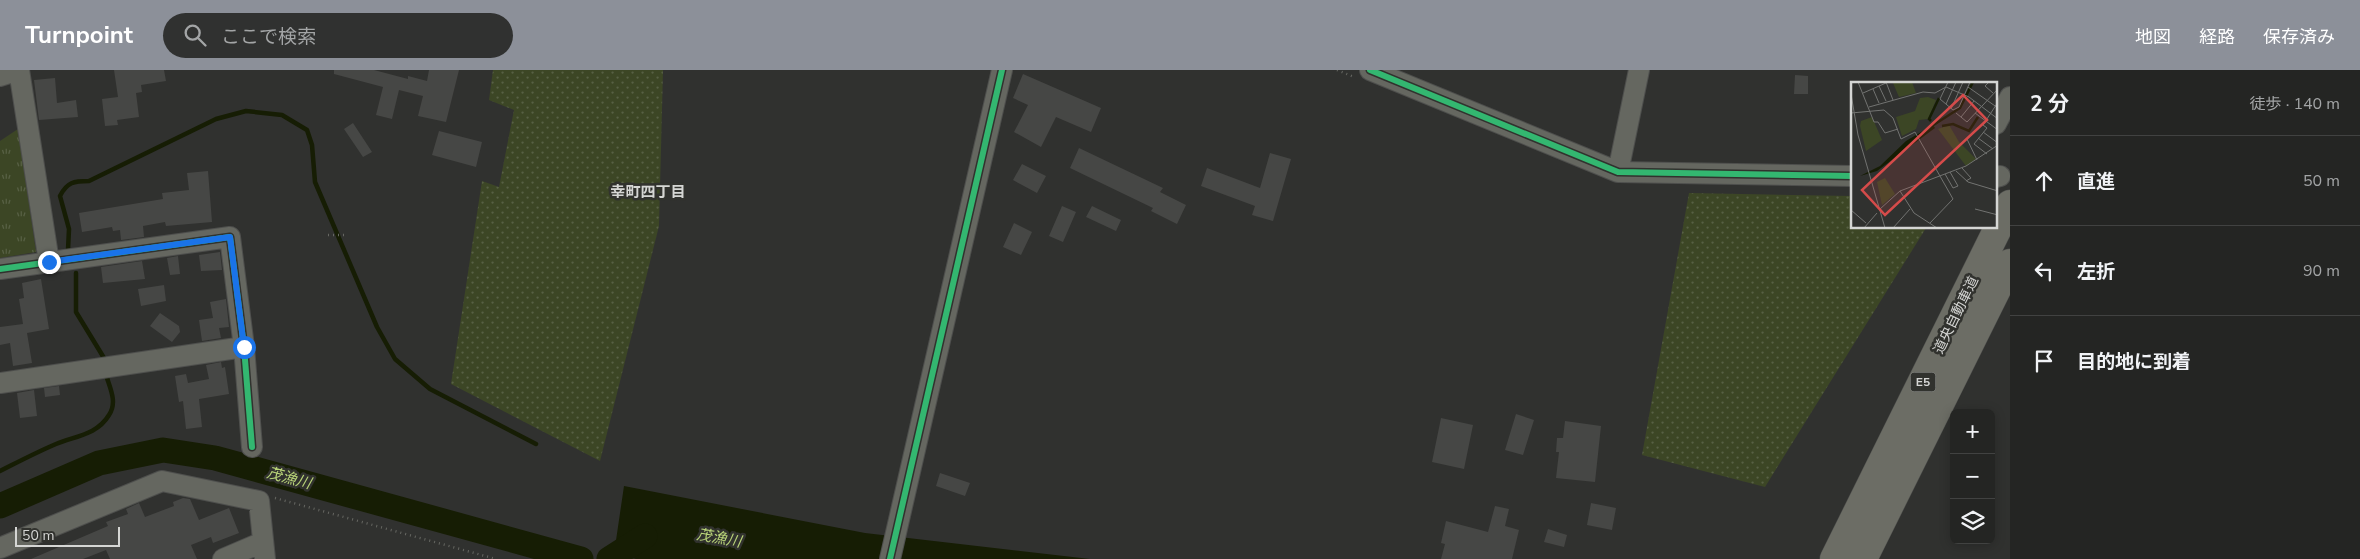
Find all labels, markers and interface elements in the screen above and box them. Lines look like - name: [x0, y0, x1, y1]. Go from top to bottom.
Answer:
- search box: [163, 13, 513, 58]
- text: Turnpoint: [25, 19, 133, 51]
- icon: search: [181, 21, 209, 49]
- text: ここで検索: [221, 24, 316, 50]
- text: 地図: [2135, 25, 2171, 49]
- text: 経路: [2199, 25, 2235, 49]
- text: 保存済み: [2263, 25, 2335, 49]
- inset map: [1851, 82, 1998, 229]
- text: 2 分: [2030, 90, 2069, 118]
- text: 徒歩 · 140 m: [2250, 93, 2340, 115]
- icon: ahead: [2030, 167, 2058, 195]
- text: 直進: [2077, 169, 2115, 195]
- text: 50 m: [2303, 170, 2340, 192]
- district label: 幸町四丁目: [610, 182, 686, 202]
- route end: [38, 251, 61, 274]
- icon: left: [2030, 257, 2058, 285]
- text: 左折: [2077, 259, 2115, 285]
- text: 90 m: [2303, 260, 2340, 282]
- street label: 道央自動車道: [1929, 273, 1983, 357]
- route start: [233, 336, 256, 359]
- icon: arrive: [2030, 347, 2058, 375]
- text: 目的地に到着: [2077, 349, 2191, 375]
- road number: E5: [1910, 372, 1936, 392]
- map controls: [1950, 409, 1995, 544]
- button: +: [1950, 409, 1995, 454]
- button: −: [1950, 454, 1995, 499]
- water label: 茂漁川: [265, 463, 315, 494]
- button: layers: [1950, 499, 1995, 544]
- scale bar: [15, 524, 120, 547]
- water label: 茂漁川: [695, 524, 745, 552]
- text: 50 m: [22, 526, 54, 545]

